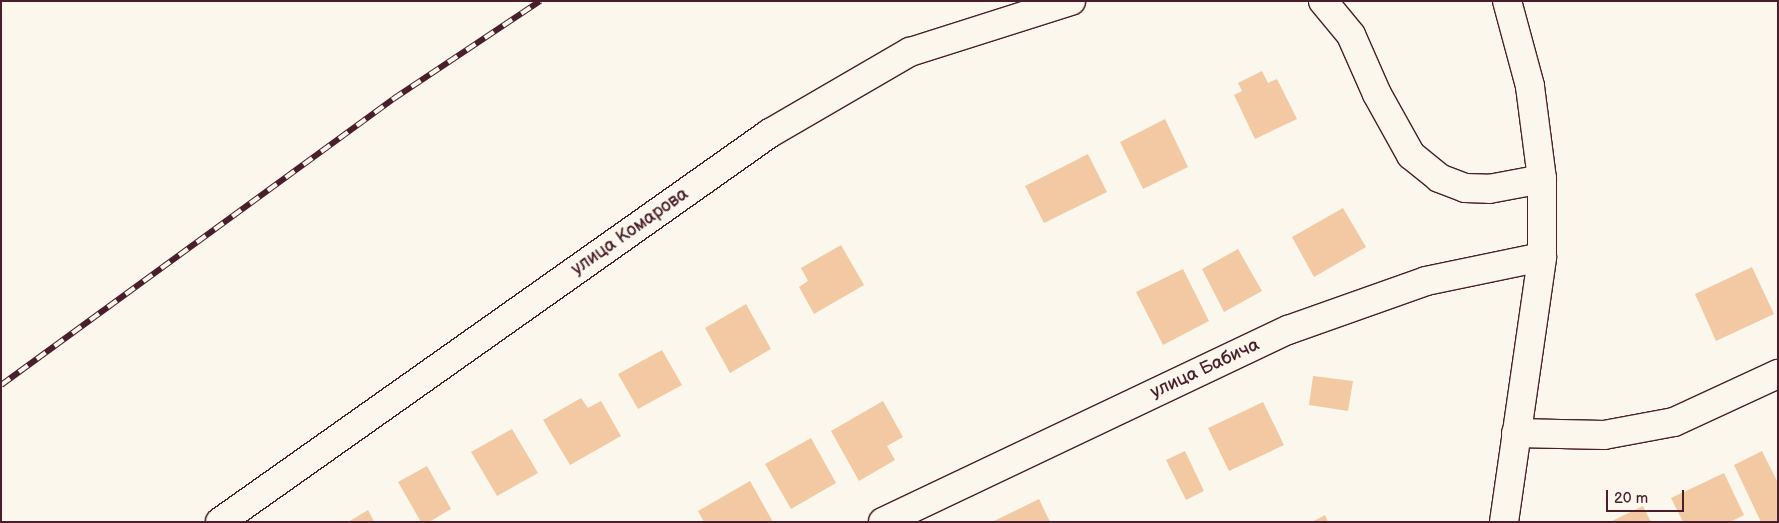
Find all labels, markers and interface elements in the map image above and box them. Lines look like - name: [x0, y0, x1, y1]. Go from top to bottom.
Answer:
- street label: улица Комарова: [567, 184, 693, 280]
- street label: улица Бабича: [1147, 334, 1263, 404]
- scale bar: [1609, 480, 1686, 512]
- text: 20 m: [1614, 489, 1648, 508]

